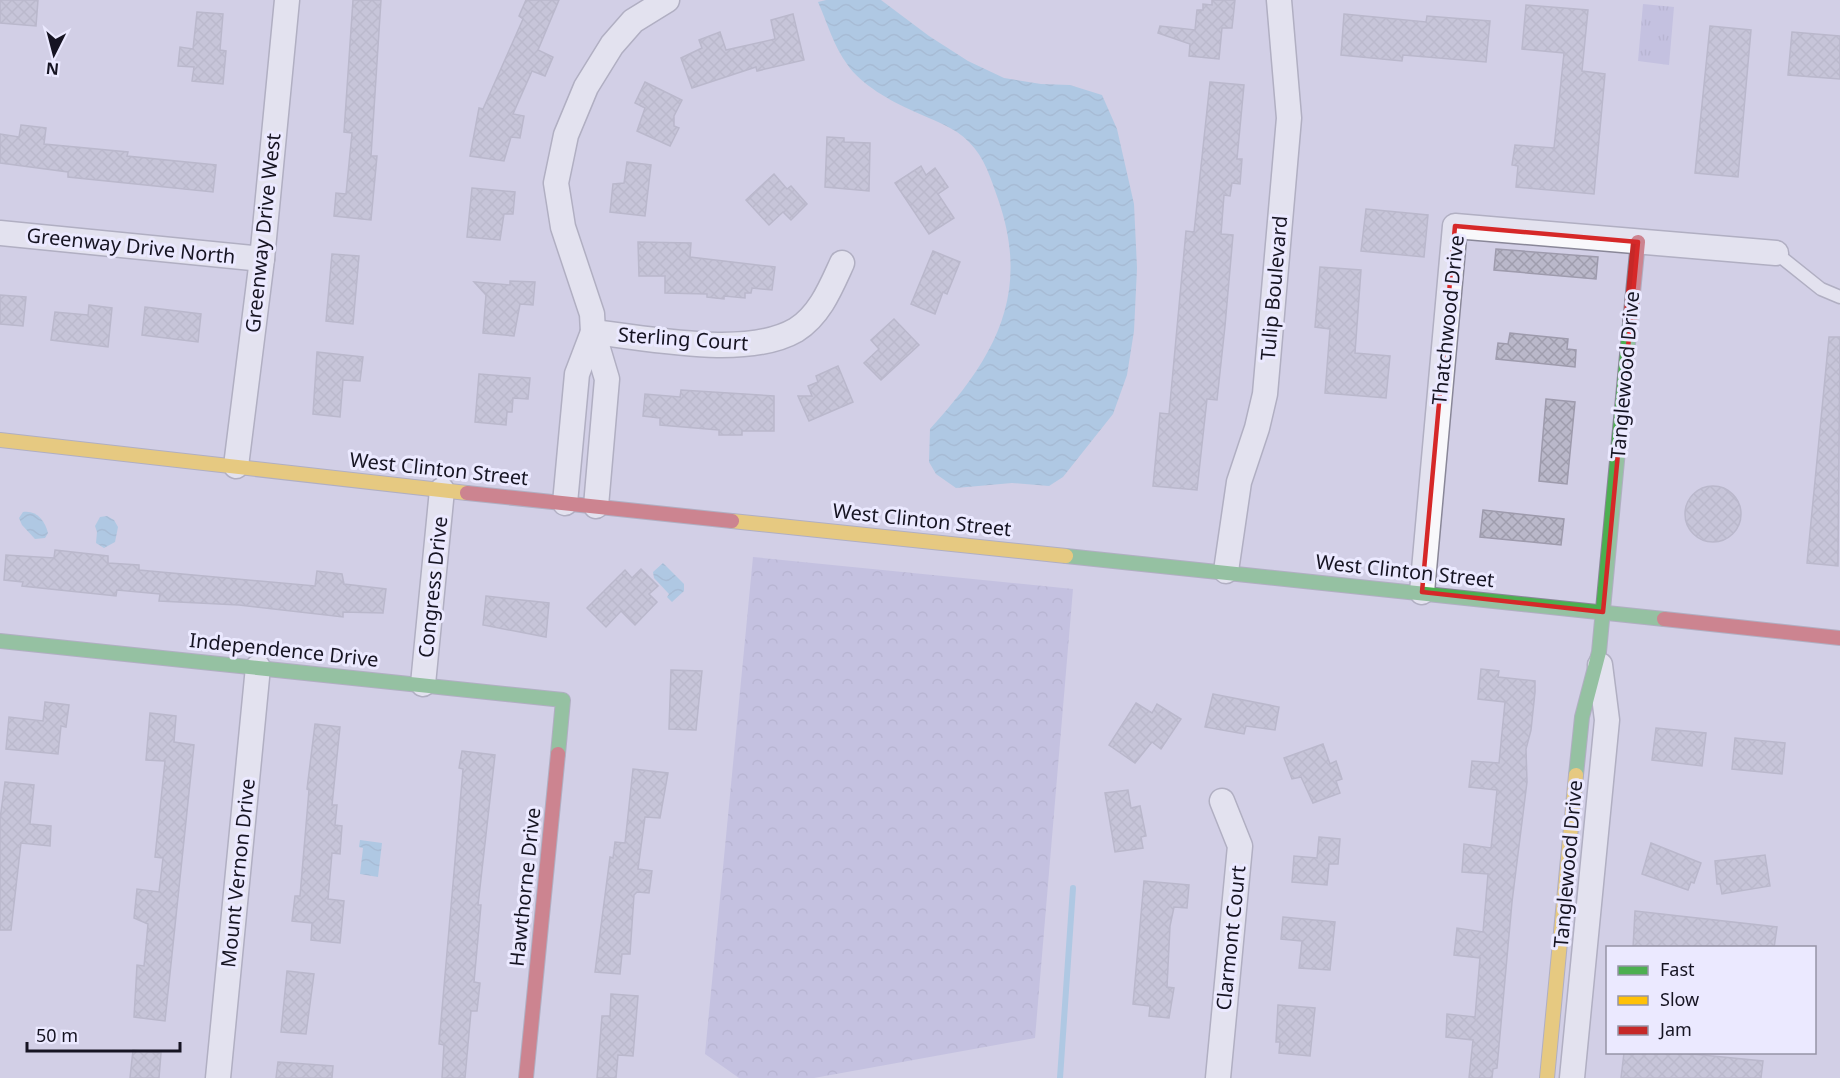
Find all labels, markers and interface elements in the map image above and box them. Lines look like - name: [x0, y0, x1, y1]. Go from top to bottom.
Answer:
- north arrow: [24, 24, 84, 84]
- text: N: [45, 57, 60, 81]
- street label: Greenway Drive West: [239, 132, 286, 334]
- street label: Tulip Boulevard: [1254, 214, 1293, 362]
- street label: Greenway Drive North: [25, 221, 237, 270]
- street label: Thatchwood Drive: [1425, 234, 1470, 406]
- street label: Tanglewood Drive: [1604, 290, 1645, 460]
- street label: Sterling Court: [617, 320, 749, 357]
- street label: West Clinton Street: [348, 446, 530, 491]
- street label: West Clinton Street: [831, 497, 1013, 542]
- street label: Congress Drive: [412, 515, 453, 659]
- street label: West Clinton Street: [1314, 548, 1496, 593]
- street label: Independence Drive: [188, 626, 380, 673]
- street label: Mount Vernon Drive: [214, 777, 261, 969]
- street label: Tanglewood Drive: [1547, 779, 1588, 949]
- street label: Hawthorne Drive: [503, 806, 546, 968]
- street label: Clarmont Court: [1209, 864, 1252, 1012]
- legend: [1606, 946, 1816, 1054]
- text: Fast: [1660, 957, 1695, 981]
- text: Slow: [1660, 987, 1699, 1011]
- scale bar: [27, 1015, 180, 1053]
- text: Jam: [1658, 1017, 1692, 1041]
- text: 50 m: [36, 1023, 78, 1047]

